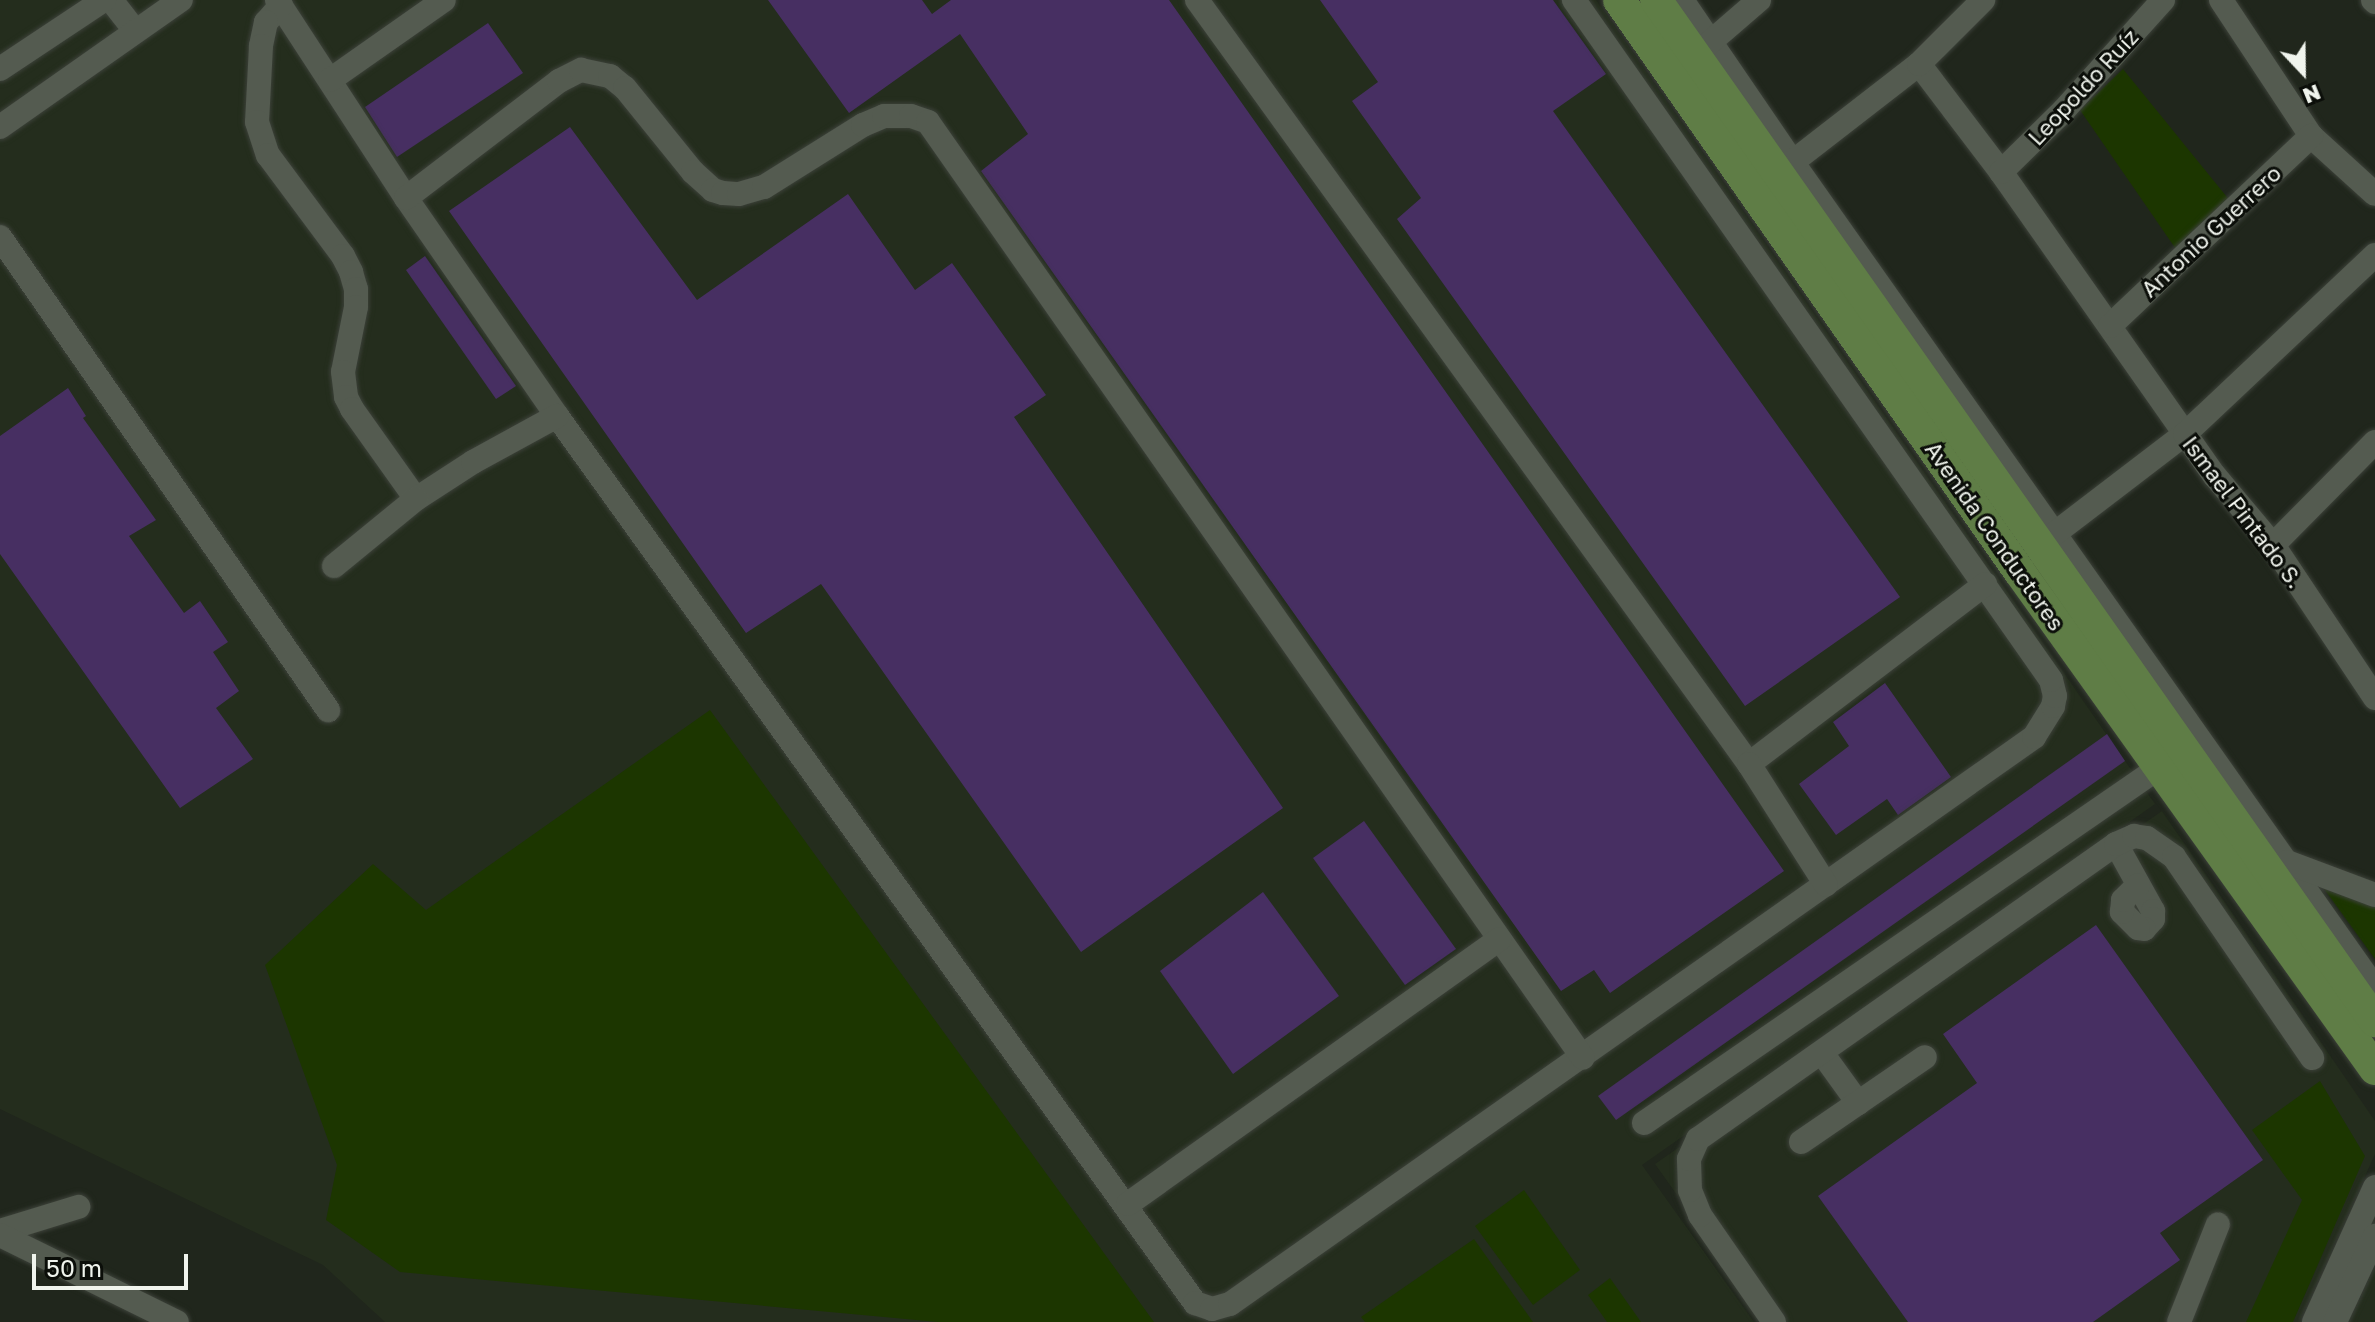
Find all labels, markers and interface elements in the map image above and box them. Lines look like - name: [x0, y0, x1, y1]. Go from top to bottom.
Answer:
- street label: Leopoldo Ruíz: [2023, 24, 2143, 150]
- north arrow: [2263, 32, 2343, 112]
- text: N: [2299, 79, 2325, 110]
- street label: Antonio Guerrero: [2136, 160, 2286, 302]
- street label: Ismael Pintado S.: [2177, 431, 2309, 593]
- street label: Avenida Conductores: [1920, 437, 2070, 635]
- scale bar: [36, 1238, 192, 1288]
- text: 50 m: [46, 1253, 102, 1282]

